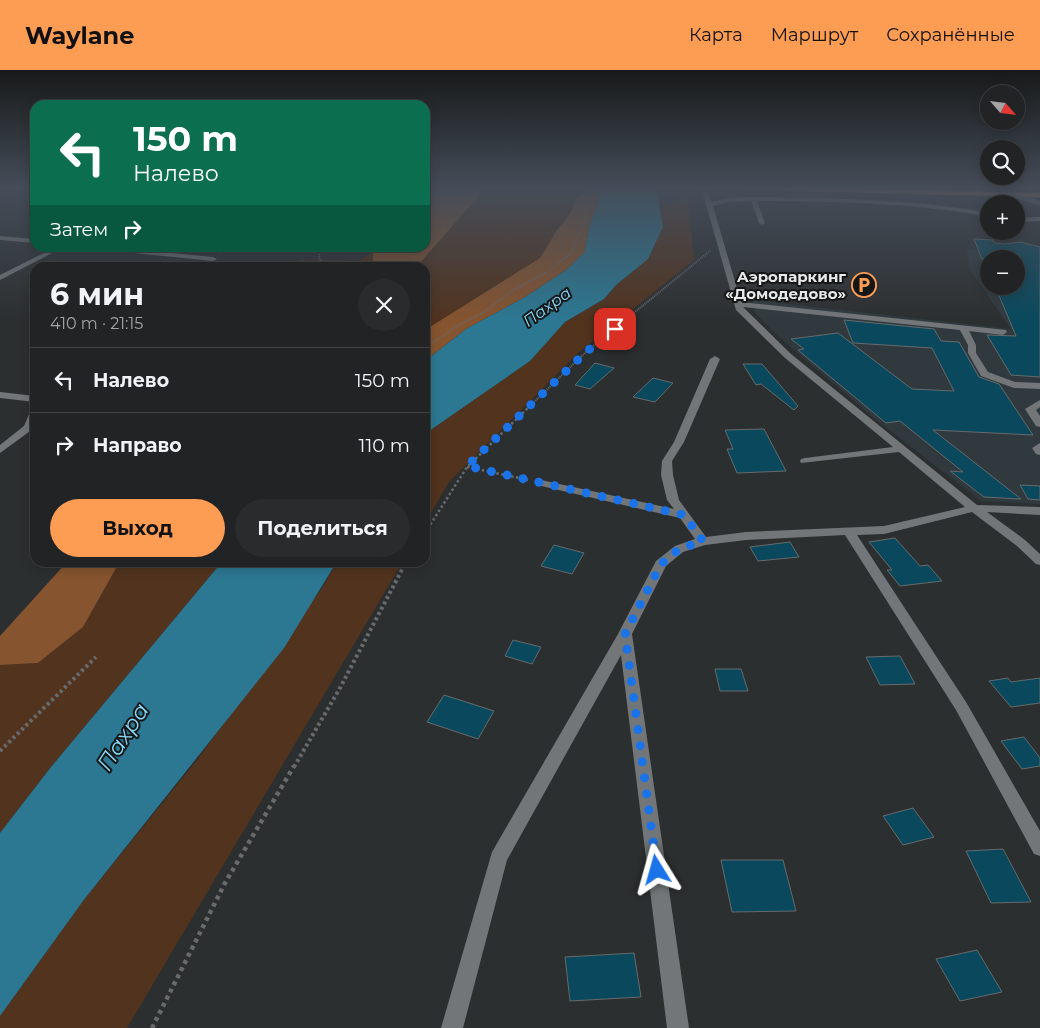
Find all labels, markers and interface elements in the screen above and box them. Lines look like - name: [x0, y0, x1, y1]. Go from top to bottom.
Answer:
- text: Waylane: [25, 21, 134, 50]
- text: Карта: [689, 24, 743, 46]
- text: Маршрут: [771, 24, 858, 46]
- text: Сохранённые: [886, 24, 1015, 46]
- north arrow: [980, 85, 1025, 130]
- map controls: [980, 85, 1025, 295]
- text: 150 m: [133, 117, 238, 160]
- icon: left: [50, 120, 115, 185]
- button: search: [980, 140, 1025, 185]
- text: Налево: [133, 160, 219, 187]
- button: +: [980, 195, 1025, 240]
- icon: right: [118, 215, 146, 243]
- text: Затем: [50, 218, 108, 241]
- button: −: [980, 250, 1025, 295]
- place label: Аэропаркинг «Домодедово»: [725, 267, 846, 303]
- parking icon: Аэропаркинг «Домодедово»: [851, 272, 877, 298]
- text: 6 мин: [50, 276, 144, 313]
- button: close: [358, 279, 410, 331]
- water label: Пахра: [519, 283, 575, 331]
- pin: [594, 308, 636, 350]
- text: 410 m · 21:15: [50, 314, 143, 333]
- icon: arrive: [601, 315, 629, 343]
- icon: left: [50, 366, 78, 394]
- text: Налево: [93, 369, 169, 392]
- text: 150 m: [355, 369, 410, 392]
- icon: right: [50, 431, 78, 459]
- text: Направо: [93, 434, 182, 457]
- text: 110 m: [359, 434, 410, 457]
- button: Выход: [50, 499, 225, 557]
- button: Поделиться: [235, 499, 410, 557]
- water label: Пахра: [91, 698, 155, 776]
- position arrow: [630, 843, 682, 895]

